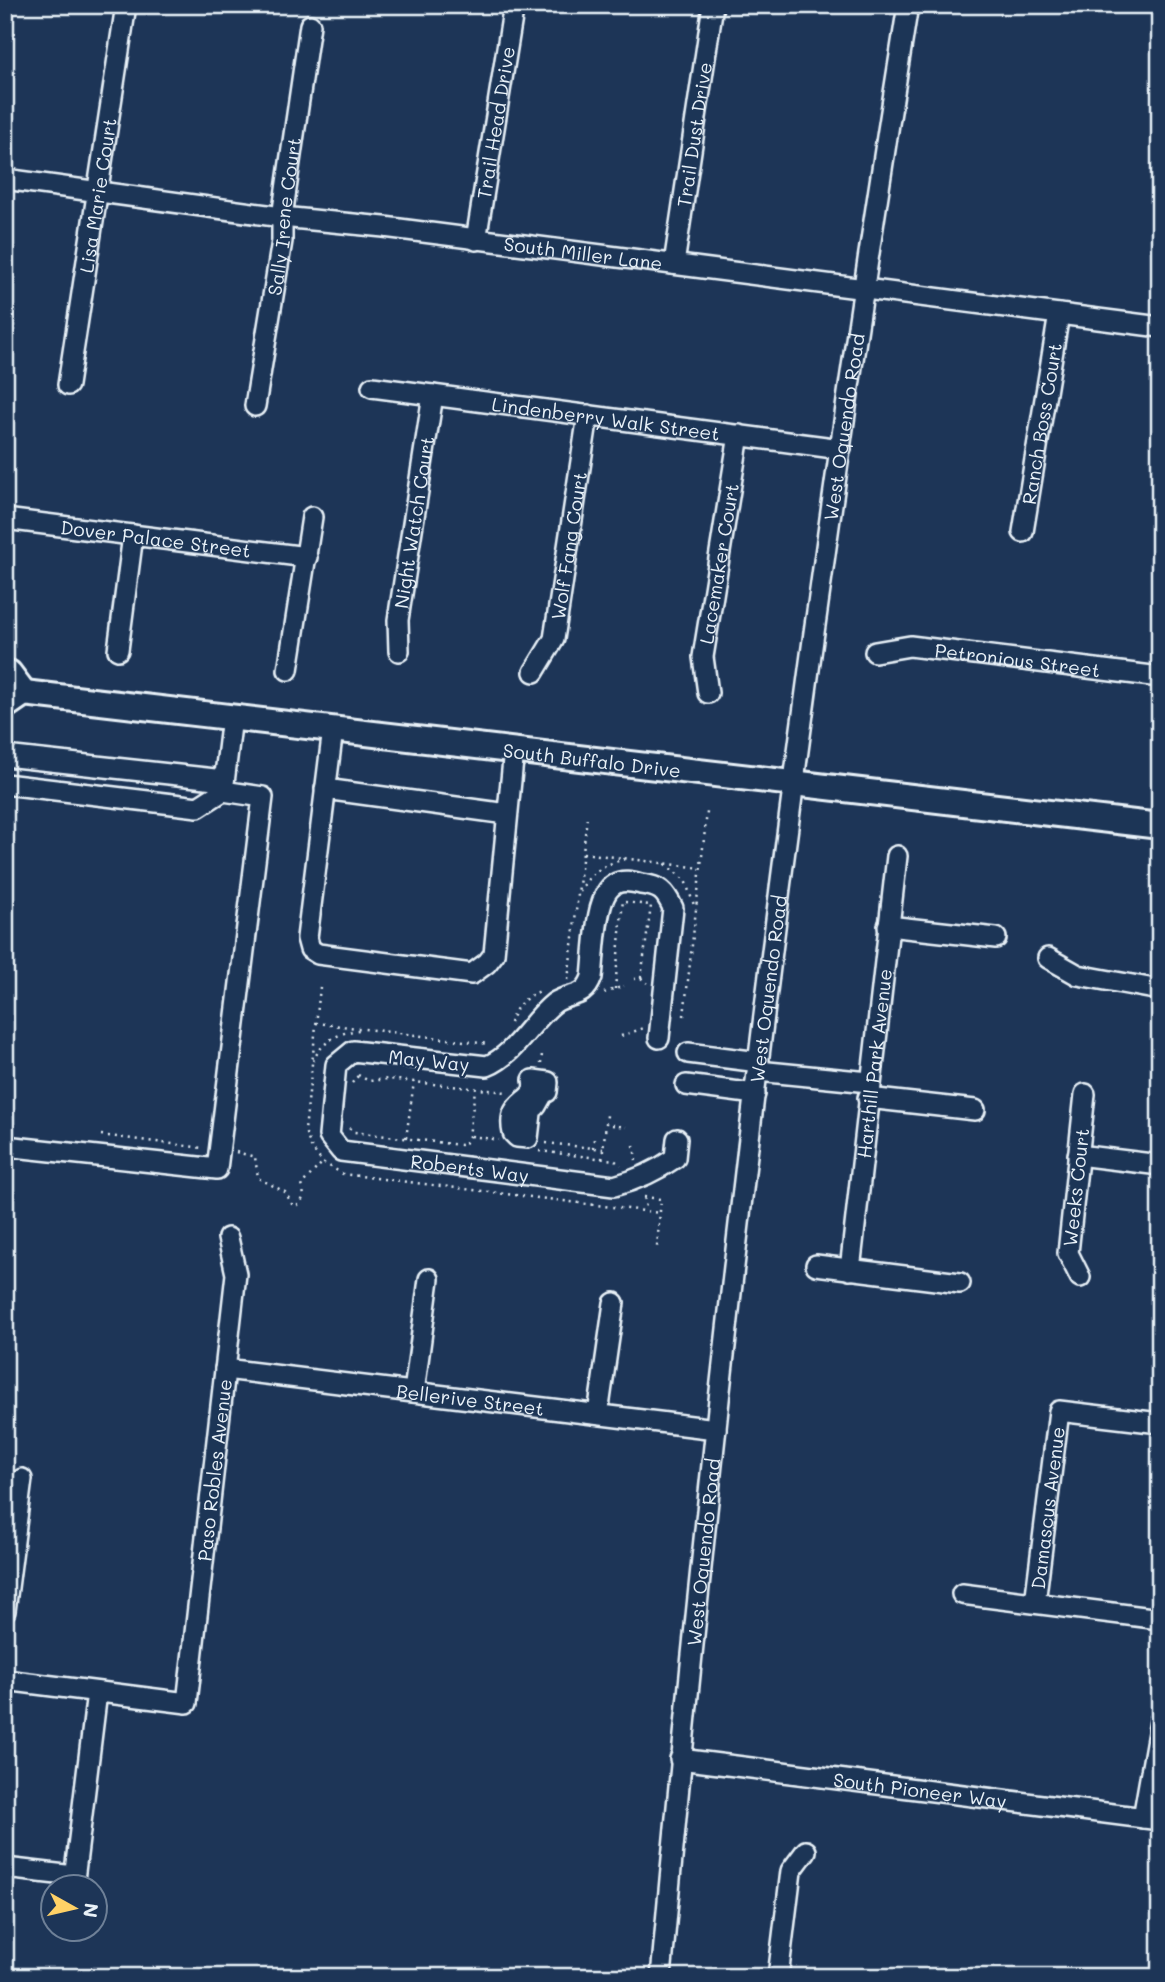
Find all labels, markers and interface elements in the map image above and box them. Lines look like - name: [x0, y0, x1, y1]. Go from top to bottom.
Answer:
- street label: Trail Head Drive: [470, 44, 520, 201]
- street label: Trail Dust Drive: [670, 60, 717, 209]
- street label: Lisa Marie Court: [73, 116, 121, 274]
- street label: Sally Irene Court: [261, 136, 306, 297]
- street label: South Miller Lane: [502, 230, 664, 275]
- street label: West Oquendo Road: [817, 332, 869, 522]
- street label: Ranch Boss Court: [1015, 341, 1067, 506]
- street label: Lindenberry Walk Street: [490, 390, 721, 445]
- street label: Night Watch Court: [387, 434, 439, 610]
- street label: Wolf Fang Court: [545, 470, 592, 621]
- street label: Lacemaker Court: [693, 481, 743, 646]
- street label: Dover Palace Street: [59, 514, 252, 562]
- street label: Petronious Street: [934, 637, 1102, 682]
- street label: South Buffalo Drive: [502, 737, 682, 782]
- street label: West Oquendo Road: [743, 893, 791, 1084]
- street label: Harthill Park Avenue: [850, 967, 897, 1159]
- street label: May Way: [387, 1043, 471, 1077]
- street label: Weeks Court: [1056, 1127, 1094, 1248]
- street label: Roberts Way: [409, 1148, 530, 1187]
- street label: Paso Robles Avenue: [191, 1377, 236, 1562]
- street label: Bellerive Street: [395, 1378, 546, 1420]
- street label: Damascus Avenue: [1024, 1425, 1069, 1591]
- street label: West Oquendo Road: [680, 1457, 725, 1647]
- street label: South Pioneer Way: [832, 1766, 1008, 1813]
- north arrow: [38, 1874, 108, 1944]
- text: N: [78, 1902, 105, 1919]

